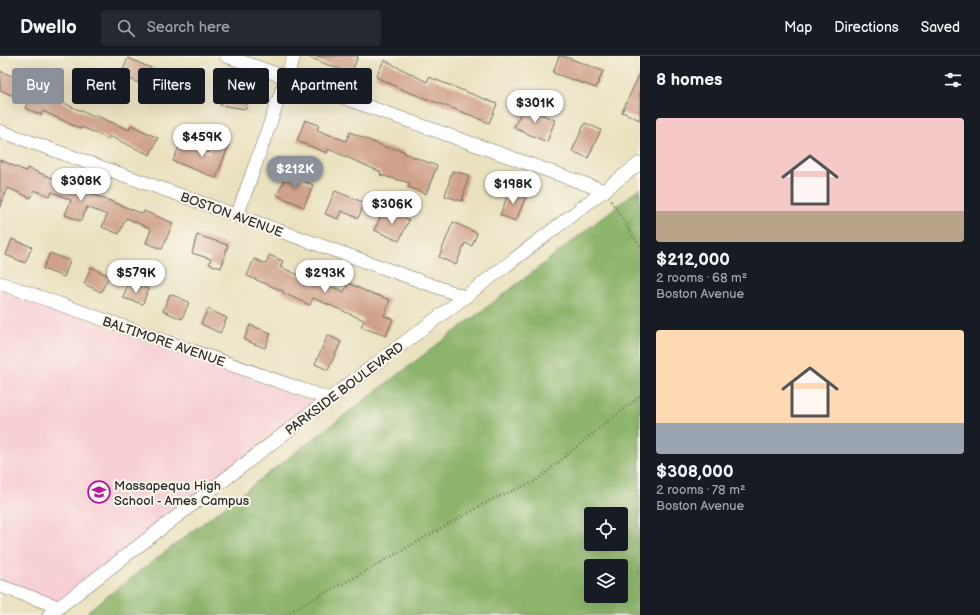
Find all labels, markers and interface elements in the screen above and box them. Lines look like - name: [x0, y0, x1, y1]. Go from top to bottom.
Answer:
- search box: [101, 10, 381, 46]
- text: Dwello: [20, 16, 77, 39]
- icon: search: [115, 17, 137, 39]
- text: Search here: [147, 18, 230, 37]
- text: Map: [784, 19, 812, 36]
- text: Directions: [834, 19, 899, 36]
- text: Saved: [921, 19, 960, 36]
- chip: Buy: [12, 68, 64, 104]
- chip: Rent: [72, 68, 130, 104]
- chip: Filters: [138, 68, 205, 104]
- chip: New: [213, 68, 269, 104]
- chip: Apartment: [277, 68, 372, 104]
- icon: filters: [942, 69, 964, 91]
- text: 8 homes: [656, 70, 722, 90]
- pin: $301K: [507, 90, 563, 124]
- text: $301K: [516, 95, 554, 111]
- pin: $459K: [174, 124, 230, 158]
- text: $459K: [182, 129, 222, 145]
- icon: home: [774, 144, 846, 216]
- pin: $212K: [267, 156, 323, 190]
- text: $212K: [276, 161, 314, 177]
- pin: $308K: [53, 168, 109, 202]
- pin: $198K: [485, 171, 541, 205]
- text: $308K: [61, 173, 101, 189]
- text: $198K: [494, 176, 532, 192]
- street label: BOSTON AVENUE: [178, 189, 285, 241]
- pin: $306K: [364, 191, 420, 225]
- text: $306K: [372, 196, 412, 212]
- text: $212,000: [656, 250, 730, 270]
- pin: $579K: [108, 260, 164, 294]
- pin: $293K: [297, 260, 353, 294]
- text: $579K: [116, 265, 156, 281]
- text: $293K: [305, 265, 345, 281]
- text: 2 rooms · 68 m²: [656, 270, 747, 286]
- text: Boston Avenue: [656, 286, 744, 302]
- street label: BALTIMORE AVENUE: [100, 313, 228, 371]
- street label: PARKSIDE BOULEVARD: [282, 339, 407, 439]
- icon: home: [774, 356, 846, 428]
- text: $308,000: [656, 462, 734, 482]
- place label: Massapequa High School - Ames Campus: [114, 478, 250, 509]
- school or university icon: Massapequa High School - Ames Campus: [86, 479, 112, 505]
- text: 2 rooms · 78 m²: [656, 482, 746, 498]
- text: Boston Avenue: [656, 498, 744, 514]
- map controls: [584, 507, 628, 603]
- button: locate: [584, 507, 628, 551]
- button: layers: [584, 559, 628, 603]

